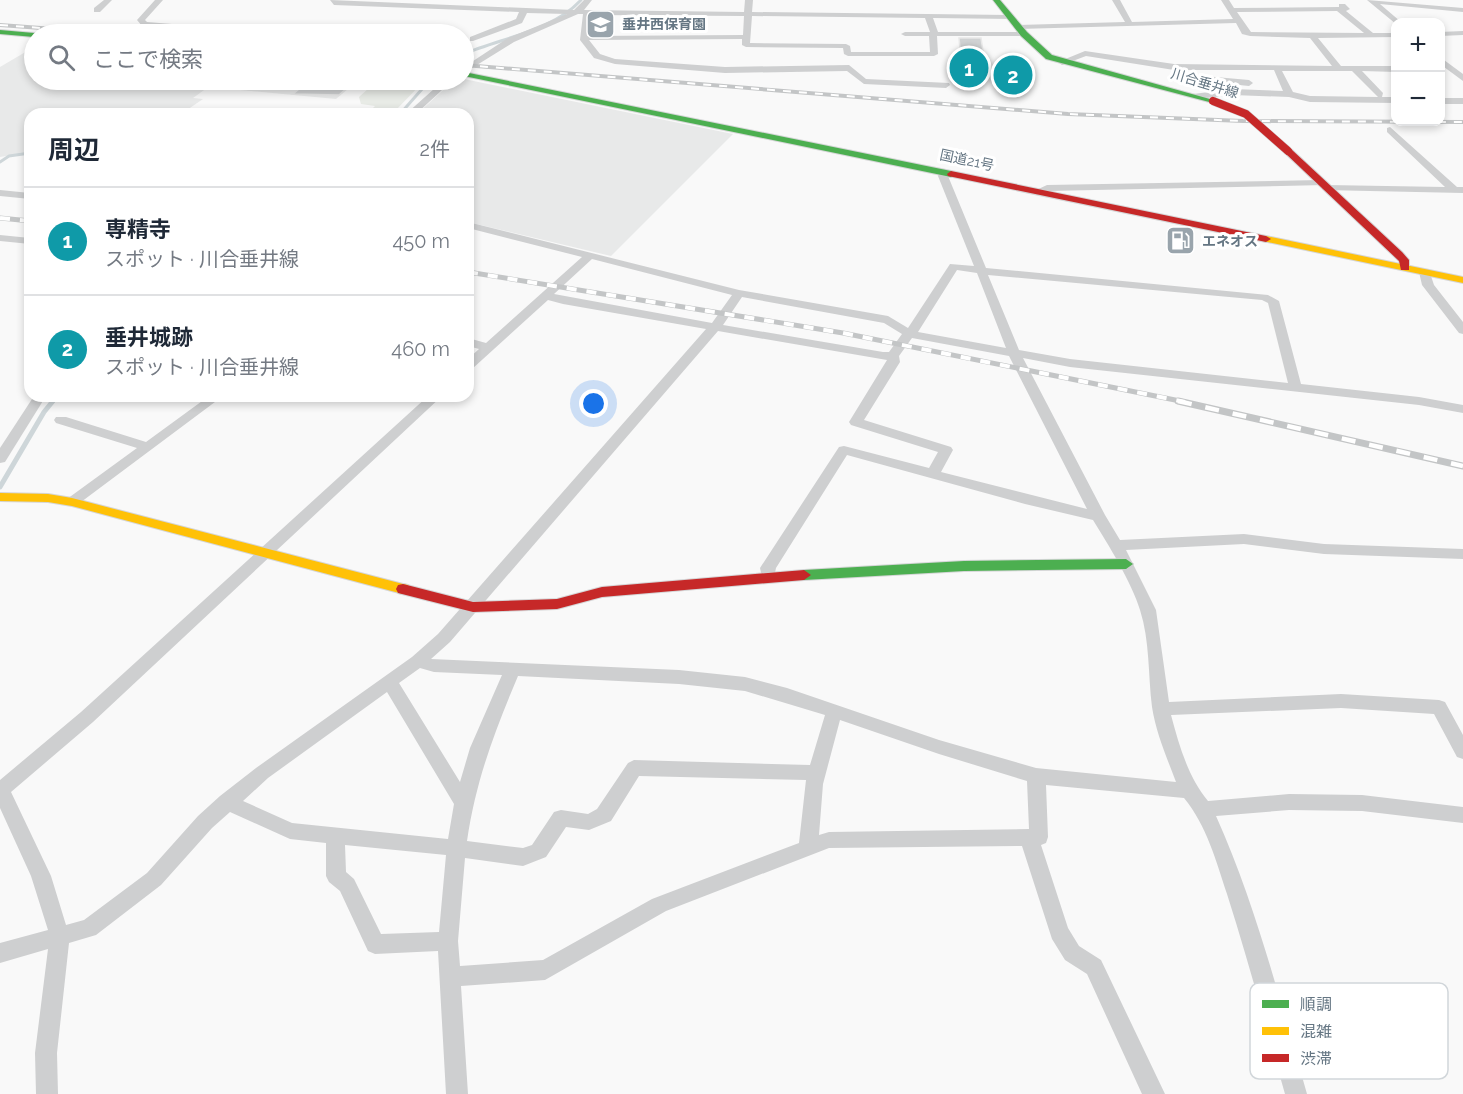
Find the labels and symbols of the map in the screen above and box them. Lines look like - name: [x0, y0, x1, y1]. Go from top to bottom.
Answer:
- school or university icon: 垂井西保育園: [585, 8, 617, 40]
- place label: 垂井西保育園: [622, 16, 706, 32]
- pin: 1: [950, 46, 988, 90]
- pin: 2: [994, 52, 1032, 98]
- street label: 川合垂井線: [1169, 65, 1241, 101]
- street label: 国道21号: [938, 146, 996, 174]
- fuel station icon: エネオス: [1165, 225, 1197, 257]
- place label: エネオス: [1202, 233, 1258, 249]
- your location: [579, 389, 608, 418]
- legend: [1250, 983, 1448, 1079]
- text: 順調: [1300, 995, 1332, 1014]
- text: 混雑: [1300, 1022, 1332, 1041]
- text: 渋滞: [1300, 1049, 1332, 1068]

